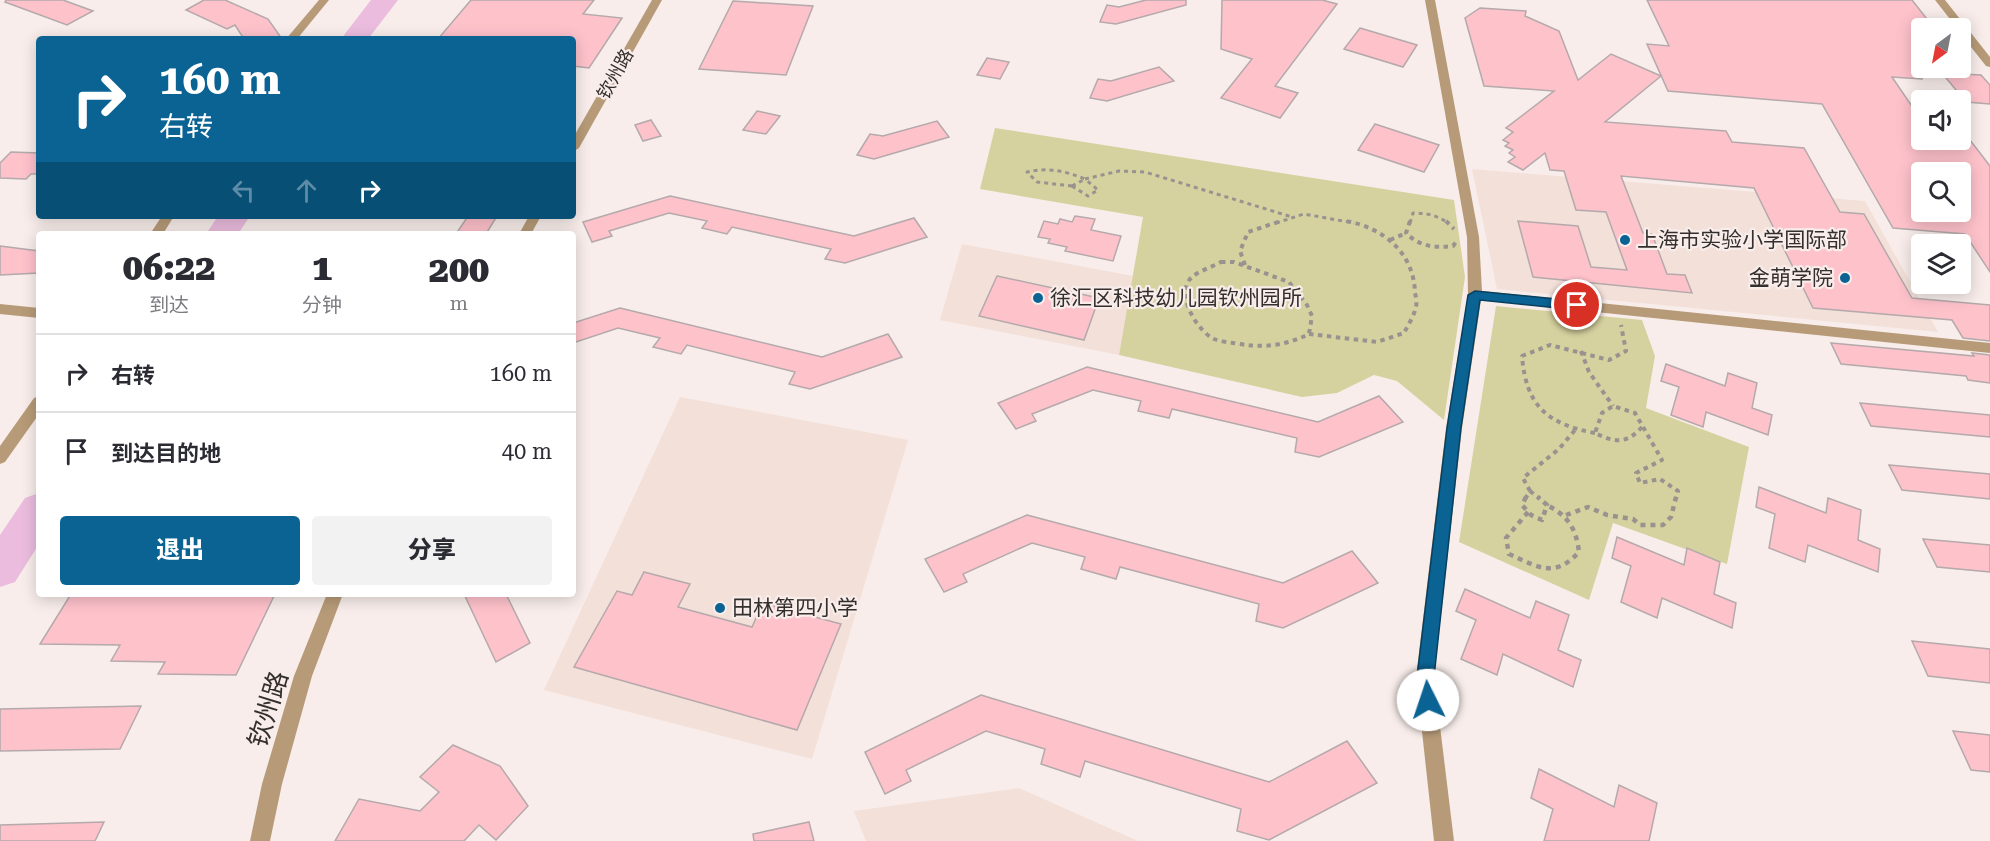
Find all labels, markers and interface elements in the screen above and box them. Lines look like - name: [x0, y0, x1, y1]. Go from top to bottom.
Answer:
- north arrow: [1911, 18, 1971, 78]
- map controls: [1911, 18, 1971, 294]
- street label: 钦州路: [593, 45, 637, 103]
- text: 160 m: [159, 55, 281, 104]
- icon: right: [60, 60, 138, 138]
- button: sound: [1911, 90, 1971, 150]
- text: 右转: [159, 111, 213, 143]
- button: search: [1911, 162, 1971, 222]
- icon: left: [227, 174, 260, 207]
- icon: ahead: [290, 174, 323, 207]
- icon: right: [353, 174, 386, 207]
- place label: 上海市实验小学国际部: [1637, 228, 1847, 252]
- marker: 上海市实验小学国际部: [1618, 233, 1632, 247]
- button: layers: [1911, 234, 1971, 294]
- text: 06:22: [123, 247, 215, 289]
- text: 1: [312, 247, 332, 289]
- text: 200: [429, 249, 489, 291]
- place label: 金萌学院: [1749, 266, 1833, 290]
- marker: 金萌学院: [1838, 271, 1852, 285]
- pin: [1551, 279, 1602, 330]
- place label: 徐汇区科技幼儿园钦州园所: [1050, 286, 1302, 310]
- icon: arrive: [1560, 288, 1593, 321]
- text: m: [450, 291, 468, 315]
- marker: 徐汇区科技幼儿园钦州园所: [1031, 291, 1045, 305]
- text: 到达: [149, 293, 189, 317]
- text: 分钟: [302, 293, 342, 317]
- icon: right: [60, 357, 93, 390]
- text: 160 m: [489, 361, 552, 386]
- text: 右转: [111, 363, 155, 388]
- icon: arrive: [60, 435, 93, 468]
- text: 40 m: [502, 439, 552, 464]
- text: 到达目的地: [111, 441, 221, 466]
- button: 退出: [60, 516, 300, 585]
- button: 分享: [312, 516, 552, 585]
- place label: 田林第四小学: [732, 596, 858, 620]
- marker: 田林第四小学: [713, 601, 727, 615]
- street label: 钦州路: [242, 667, 294, 751]
- position arrow: [1396, 668, 1460, 732]

